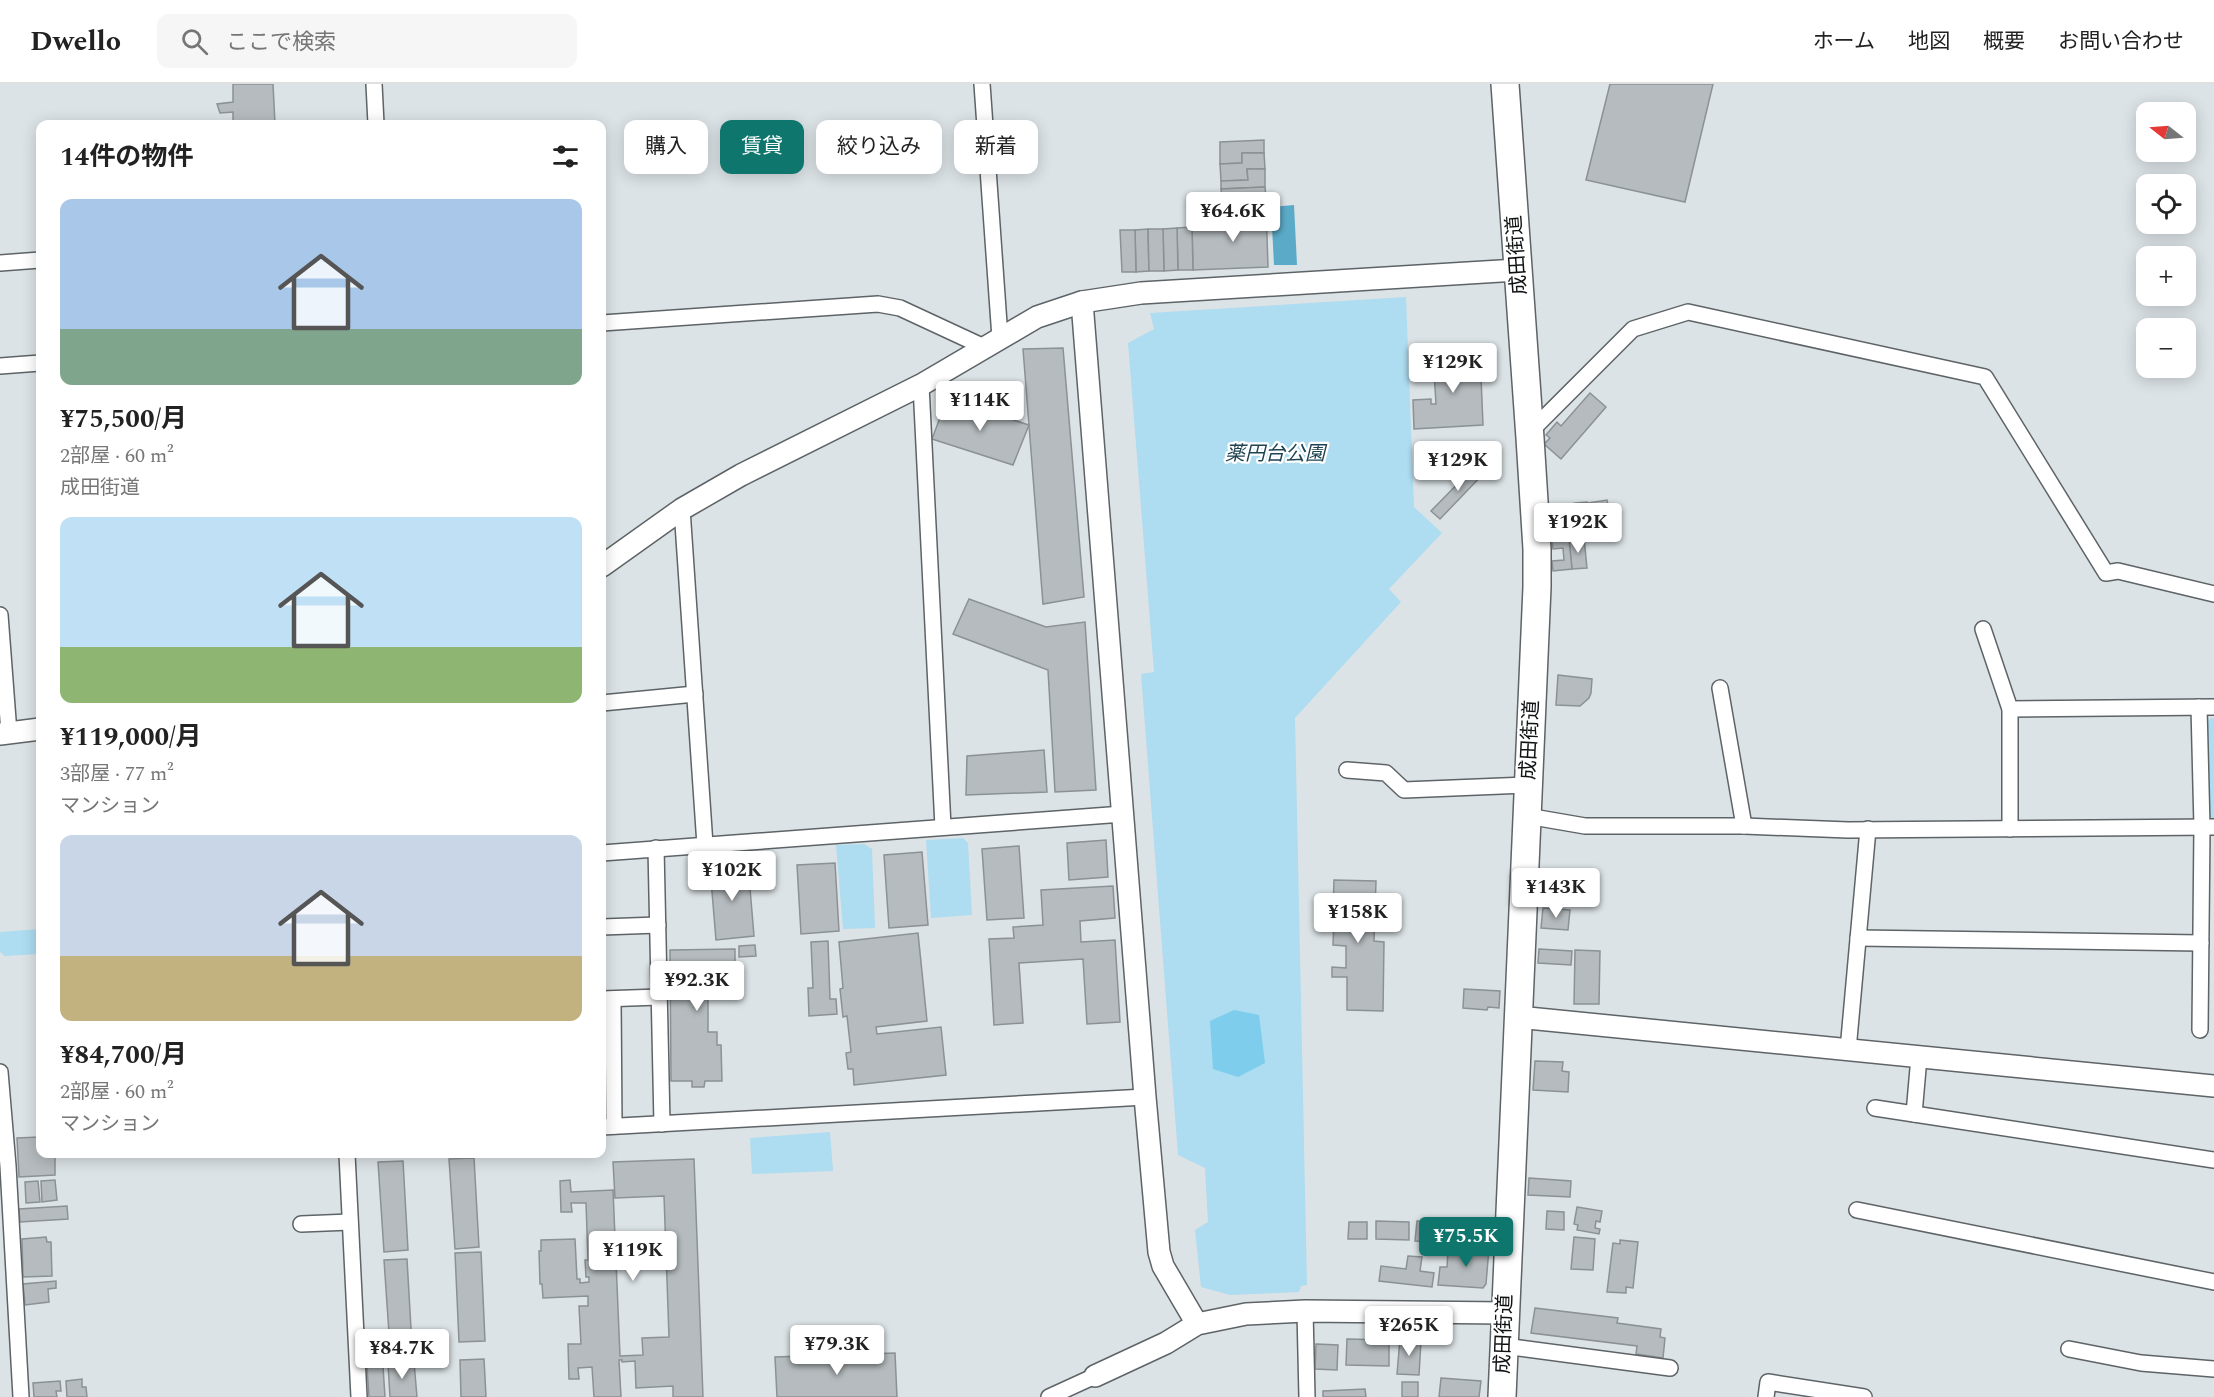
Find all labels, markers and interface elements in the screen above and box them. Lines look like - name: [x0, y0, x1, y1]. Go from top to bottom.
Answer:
- search box: [157, 14, 577, 68]
- text: Dwello: [30, 20, 121, 63]
- icon: search: [178, 25, 211, 58]
- text: ここで検索: [226, 26, 336, 59]
- text: ホーム: [1813, 26, 1875, 58]
- text: 地図: [1908, 26, 1950, 58]
- text: 概要: [1983, 26, 2025, 58]
- text: お問い合わせ: [2058, 26, 2184, 58]
- north arrow: [2136, 102, 2196, 162]
- map controls: [2136, 102, 2196, 378]
- chip: 購入: [624, 120, 708, 174]
- chip: 賃貸: [720, 120, 804, 174]
- chip: 絞り込み: [816, 120, 942, 174]
- chip: 新着: [954, 120, 1038, 174]
- text: 14件の物件: [60, 137, 193, 177]
- icon: filters: [549, 140, 582, 173]
- button: locate: [2136, 174, 2196, 234]
- pin: ¥64.6K: [1184, 192, 1282, 243]
- text: ¥64.6K: [1200, 196, 1266, 226]
- street label: 成田街道: [1499, 214, 1535, 296]
- icon: home: [267, 238, 375, 346]
- button: +: [2136, 246, 2196, 306]
- button: −: [2136, 318, 2196, 378]
- pin: ¥129K: [1411, 343, 1495, 394]
- text: ¥129K: [1423, 347, 1483, 377]
- pin: ¥114K: [938, 381, 1022, 432]
- text: ¥114K: [950, 385, 1010, 415]
- text: ¥75,500/月: [60, 399, 187, 439]
- park label: 薬円台公園: [1225, 439, 1328, 469]
- text: 2部屋 · 60 m²: [60, 441, 174, 471]
- pin: ¥129K: [1416, 441, 1500, 492]
- text: ¥129K: [1428, 445, 1488, 475]
- text: 成田街道: [60, 473, 140, 503]
- pin: ¥192K: [1536, 503, 1620, 554]
- text: ¥192K: [1548, 507, 1608, 537]
- icon: home: [267, 556, 375, 664]
- street label: 成田街道: [1513, 699, 1547, 781]
- text: ¥119,000/月: [60, 717, 202, 757]
- text: 3部屋 · 77 m²: [60, 759, 174, 789]
- text: マンション: [60, 791, 160, 821]
- pin: ¥102K: [690, 851, 774, 902]
- text: ¥102K: [702, 855, 762, 885]
- pin: ¥143K: [1514, 868, 1598, 919]
- text: ¥143K: [1526, 872, 1586, 902]
- icon: home: [267, 874, 375, 982]
- pin: ¥158K: [1316, 893, 1400, 944]
- text: ¥158K: [1328, 897, 1388, 927]
- pin: ¥92.3K: [648, 961, 746, 1012]
- text: ¥92.3K: [664, 965, 730, 995]
- text: ¥84,700/月: [60, 1035, 187, 1075]
- text: 2部屋 · 60 m²: [60, 1077, 174, 1107]
- text: マンション: [60, 1109, 160, 1139]
- pin: ¥75.5K: [1417, 1217, 1515, 1268]
- text: ¥75.5K: [1433, 1221, 1499, 1251]
- pin: ¥119K: [591, 1231, 675, 1282]
- text: ¥119K: [603, 1235, 663, 1265]
- street label: 成田街道: [1488, 1294, 1520, 1374]
- pin: ¥265K: [1367, 1306, 1451, 1357]
- text: ¥265K: [1379, 1310, 1439, 1340]
- pin: ¥79.3K: [788, 1325, 886, 1376]
- pin: ¥84.7K: [353, 1329, 451, 1380]
- text: ¥79.3K: [804, 1329, 870, 1359]
- text: ¥84.7K: [369, 1333, 435, 1363]

